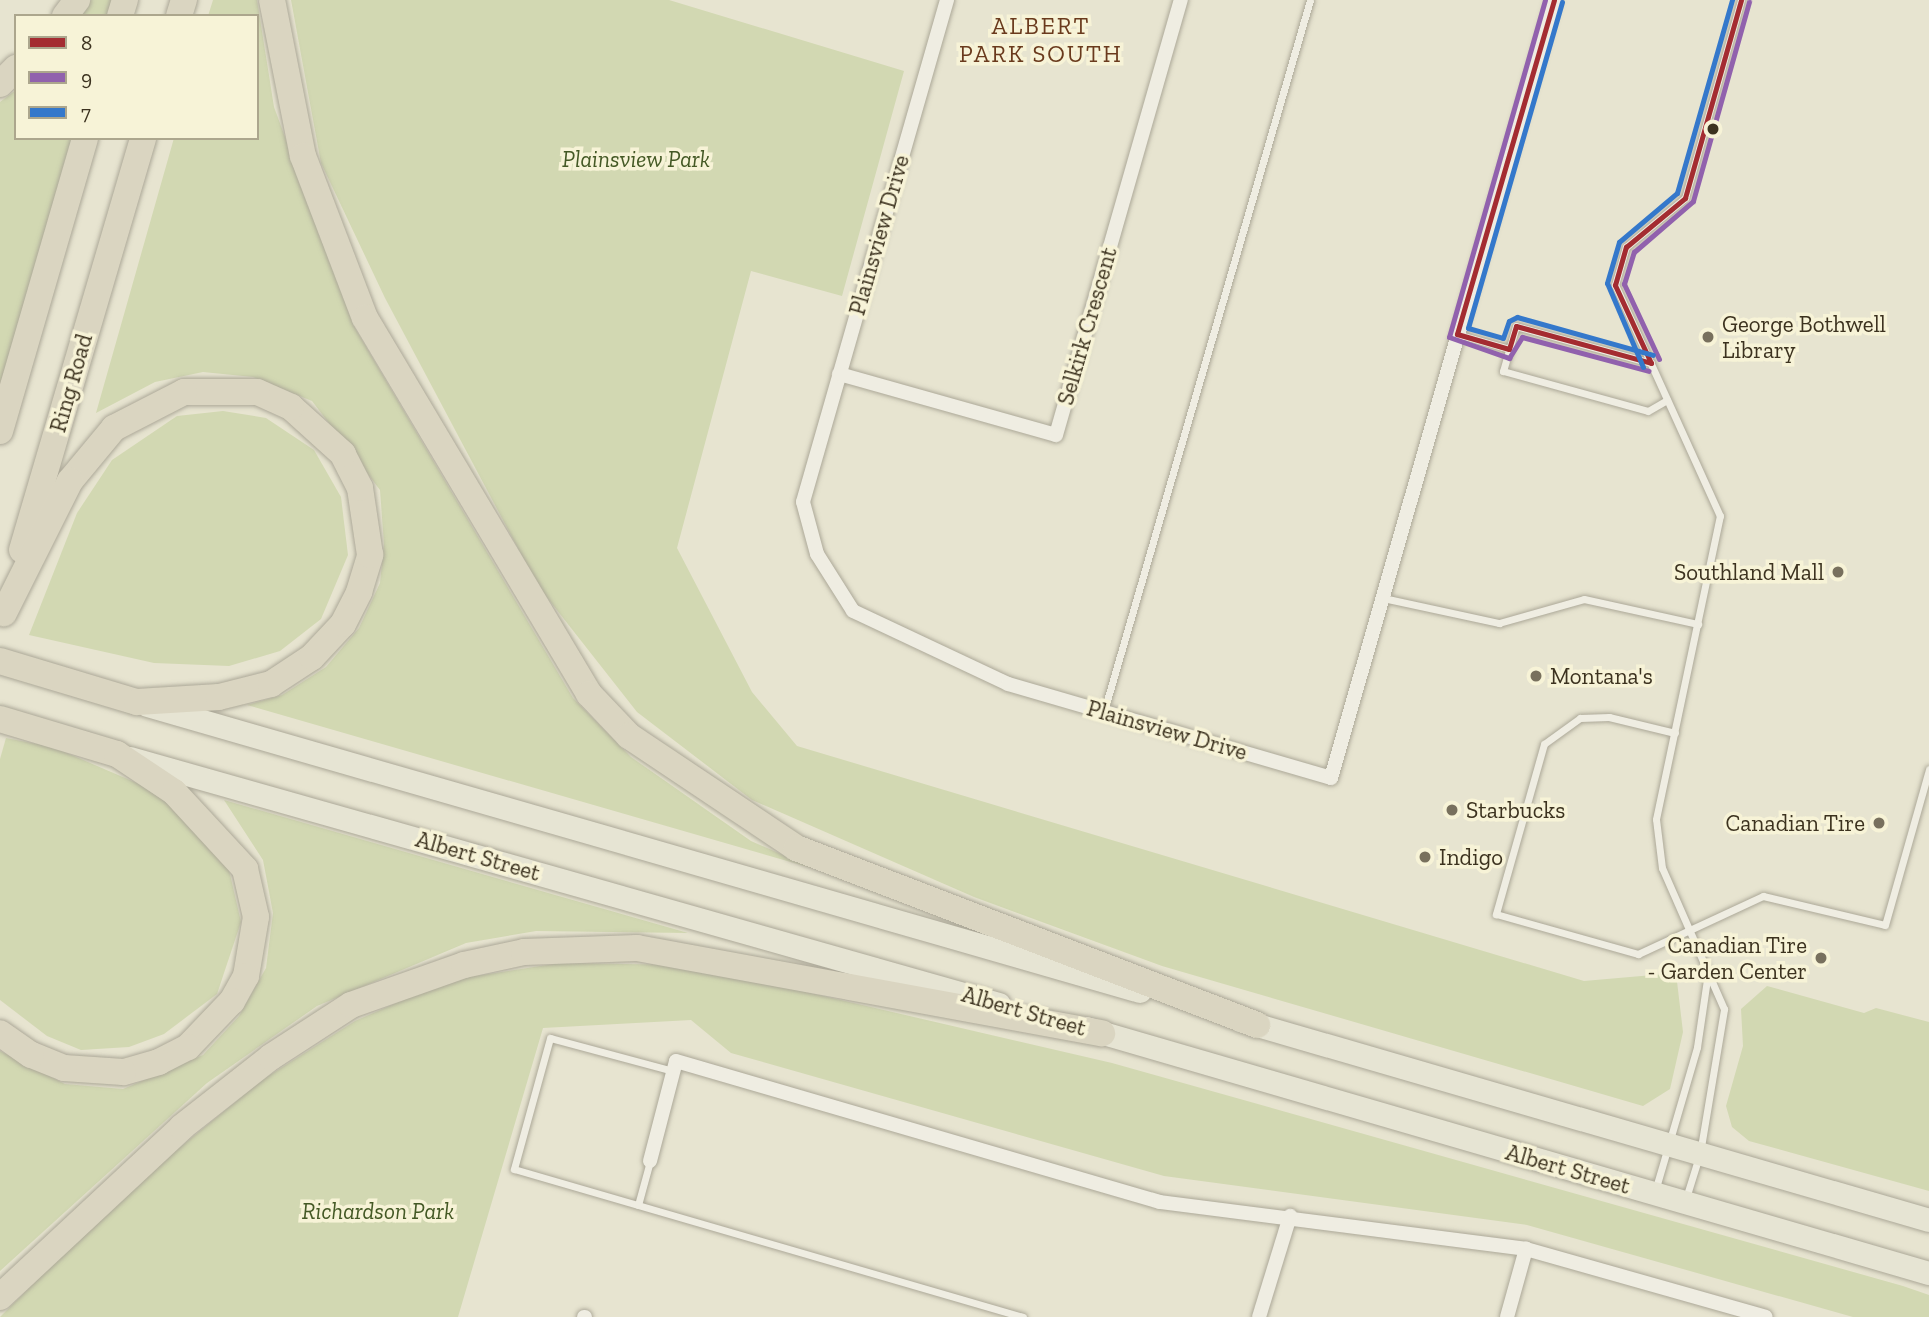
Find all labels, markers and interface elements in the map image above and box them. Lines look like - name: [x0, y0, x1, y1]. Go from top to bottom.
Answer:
- district label: ALBERT PARK SOUTH: [960, 12, 1122, 68]
- legend: [14, 14, 259, 140]
- text: 8: [81, 30, 92, 55]
- text: 9: [81, 65, 92, 90]
- text: 7: [81, 100, 91, 125]
- unlabelled marker: [1706, 122, 1720, 136]
- park label: Plainsview Park: [562, 145, 710, 173]
- street label: Plainsview Drive: [843, 151, 915, 319]
- street label: Selkirk Crescent: [1051, 244, 1123, 408]
- place label: George Bothwell Library: [1722, 310, 1886, 364]
- marker: George Bothwell Library: [1700, 329, 1716, 345]
- street label: Ring Road: [44, 331, 98, 435]
- place label: Southland Mall: [1674, 558, 1824, 586]
- marker: Southland Mall: [1830, 564, 1846, 580]
- place label: Montana's: [1550, 662, 1653, 690]
- marker: Montana's: [1528, 668, 1544, 684]
- street label: Plainsview Drive: [1083, 694, 1251, 766]
- place label: Starbucks: [1466, 796, 1565, 824]
- marker: Starbucks: [1444, 802, 1460, 818]
- place label: Canadian Tire: [1725, 809, 1865, 837]
- marker: Canadian Tire: [1871, 815, 1887, 831]
- street label: Albert Street: [413, 825, 543, 887]
- place label: Indigo: [1439, 843, 1503, 871]
- marker: Indigo: [1417, 849, 1433, 865]
- place label: Canadian Tire - Garden Center: [1647, 931, 1807, 985]
- marker: Canadian Tire - Garden Center: [1813, 950, 1829, 966]
- street label: Albert Street: [959, 980, 1089, 1042]
- street label: Albert Street: [1503, 1138, 1633, 1200]
- park label: Richardson Park: [302, 1197, 454, 1225]

